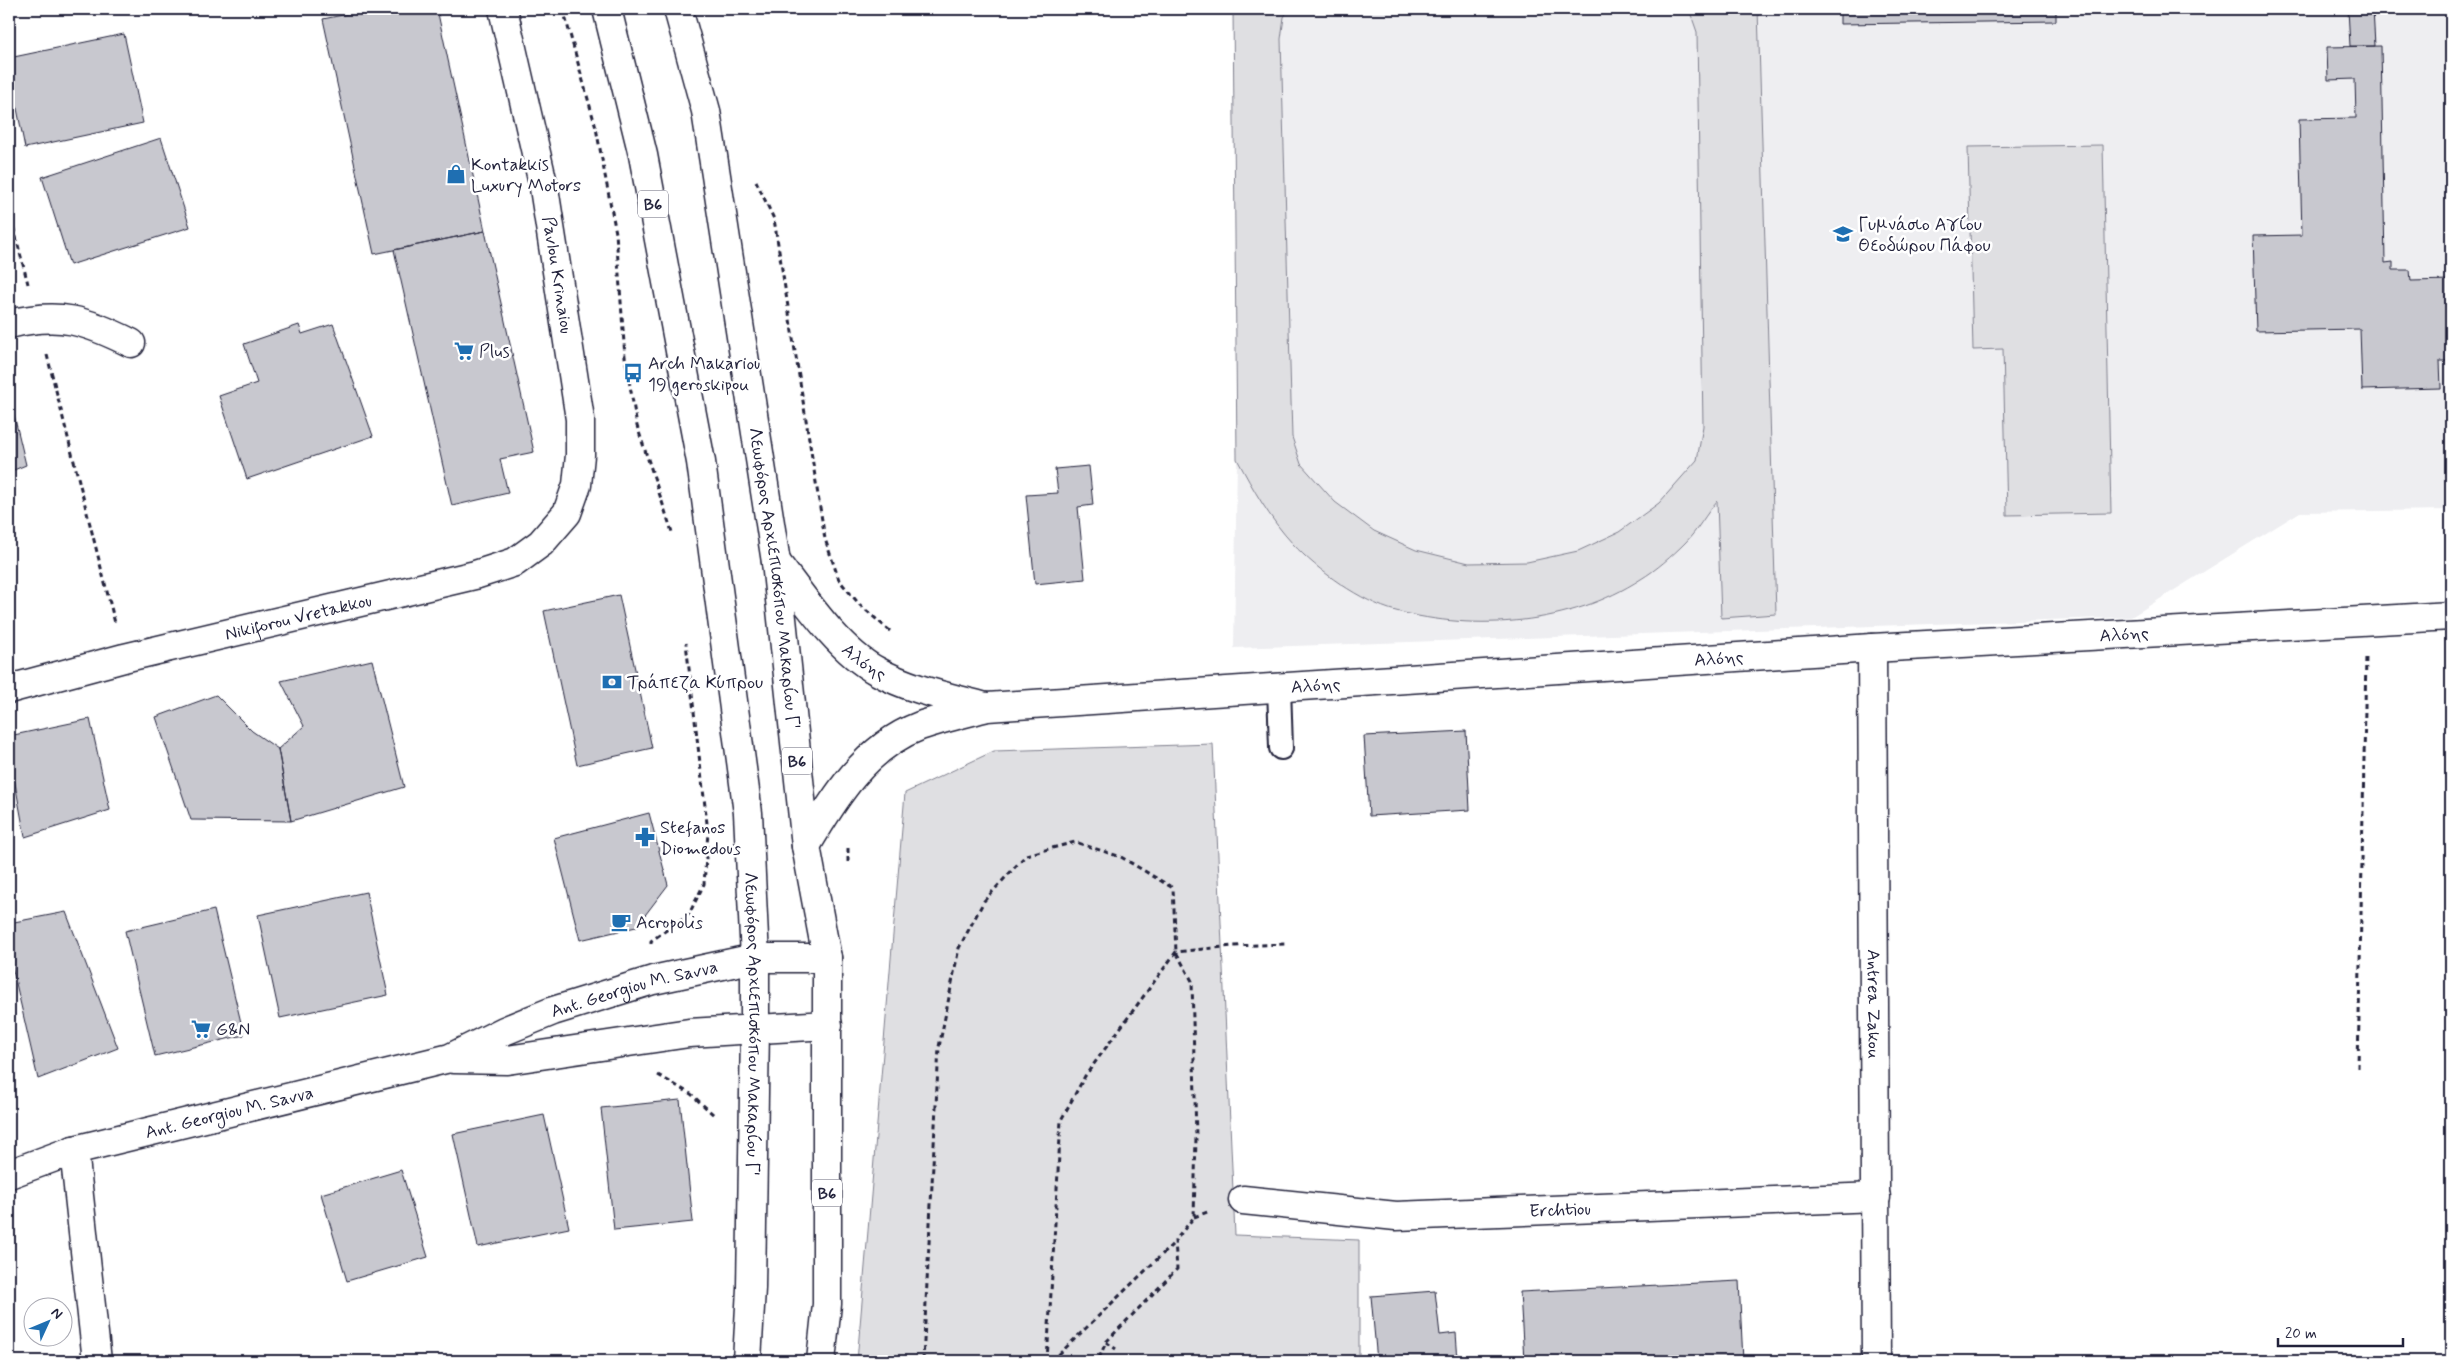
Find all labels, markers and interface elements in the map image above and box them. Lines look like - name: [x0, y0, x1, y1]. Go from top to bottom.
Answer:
- place label: Kontakkis Luxury Motors: [471, 153, 581, 198]
- shop icon: Kontakkis Luxury Motors: [445, 163, 467, 185]
- road number: B6: [638, 190, 668, 218]
- place label: Γυμνάσιο Αγίου Θεοδώρου Πάφου: [1858, 213, 1991, 258]
- street label: Pavlou Krinaiou: [536, 215, 578, 336]
- school or university icon: Γυμνάσιο Αγίου Θεοδώρου Πάφου: [1832, 223, 1854, 245]
- supermarket icon: Plus: [453, 340, 475, 362]
- place label: Plus: [479, 340, 510, 364]
- place label: Arch Makariou 19 geroskipou: [648, 352, 760, 397]
- bus stop icon: Arch Makariou 19 geroskipou: [622, 362, 644, 384]
- street label: Λεωφόρος Αρχιεπισκόπου Μακαρίου Γ': [742, 426, 805, 730]
- street label: Nikiforou Vretakkou: [223, 589, 374, 647]
- street label: Αλόης: [2099, 622, 2150, 648]
- street label: Αλόης: [836, 639, 890, 687]
- street label: Αλόης: [1693, 646, 1744, 673]
- bank icon: Τράπεζα Κύπρου: [601, 671, 623, 693]
- place label: Τράπεζα Κύπρου: [627, 671, 763, 695]
- street label: Αλόης: [1290, 672, 1341, 700]
- road number: B6: [782, 748, 812, 774]
- place label: Stefanos Diomedous: [660, 816, 741, 861]
- pharmacy icon: Stefanos Diomedous: [634, 826, 656, 848]
- street label: Λεωφόρος Αρχιεπισκόπου Μακαρίου Γ': [738, 871, 766, 1176]
- cafe icon: Acropolis: [610, 911, 632, 933]
- place label: Acropolis: [636, 911, 703, 935]
- street label: Antrea Zakou: [1861, 949, 1885, 1059]
- street label: Ant. Georgiou M. Savva: [548, 955, 720, 1024]
- supermarket icon: G&N: [190, 1018, 212, 1040]
- place label: G&N: [216, 1018, 250, 1042]
- street label: Ant. Georgiou M. Savva: [143, 1081, 316, 1145]
- road number: B6: [812, 1180, 842, 1206]
- street label: Erchtiou: [1529, 1197, 1591, 1224]
- north arrow: [22, 1298, 72, 1348]
- text: N: [47, 1304, 66, 1323]
- scale bar: [2278, 1315, 2402, 1347]
- text: 20 m: [2285, 1324, 2317, 1344]

